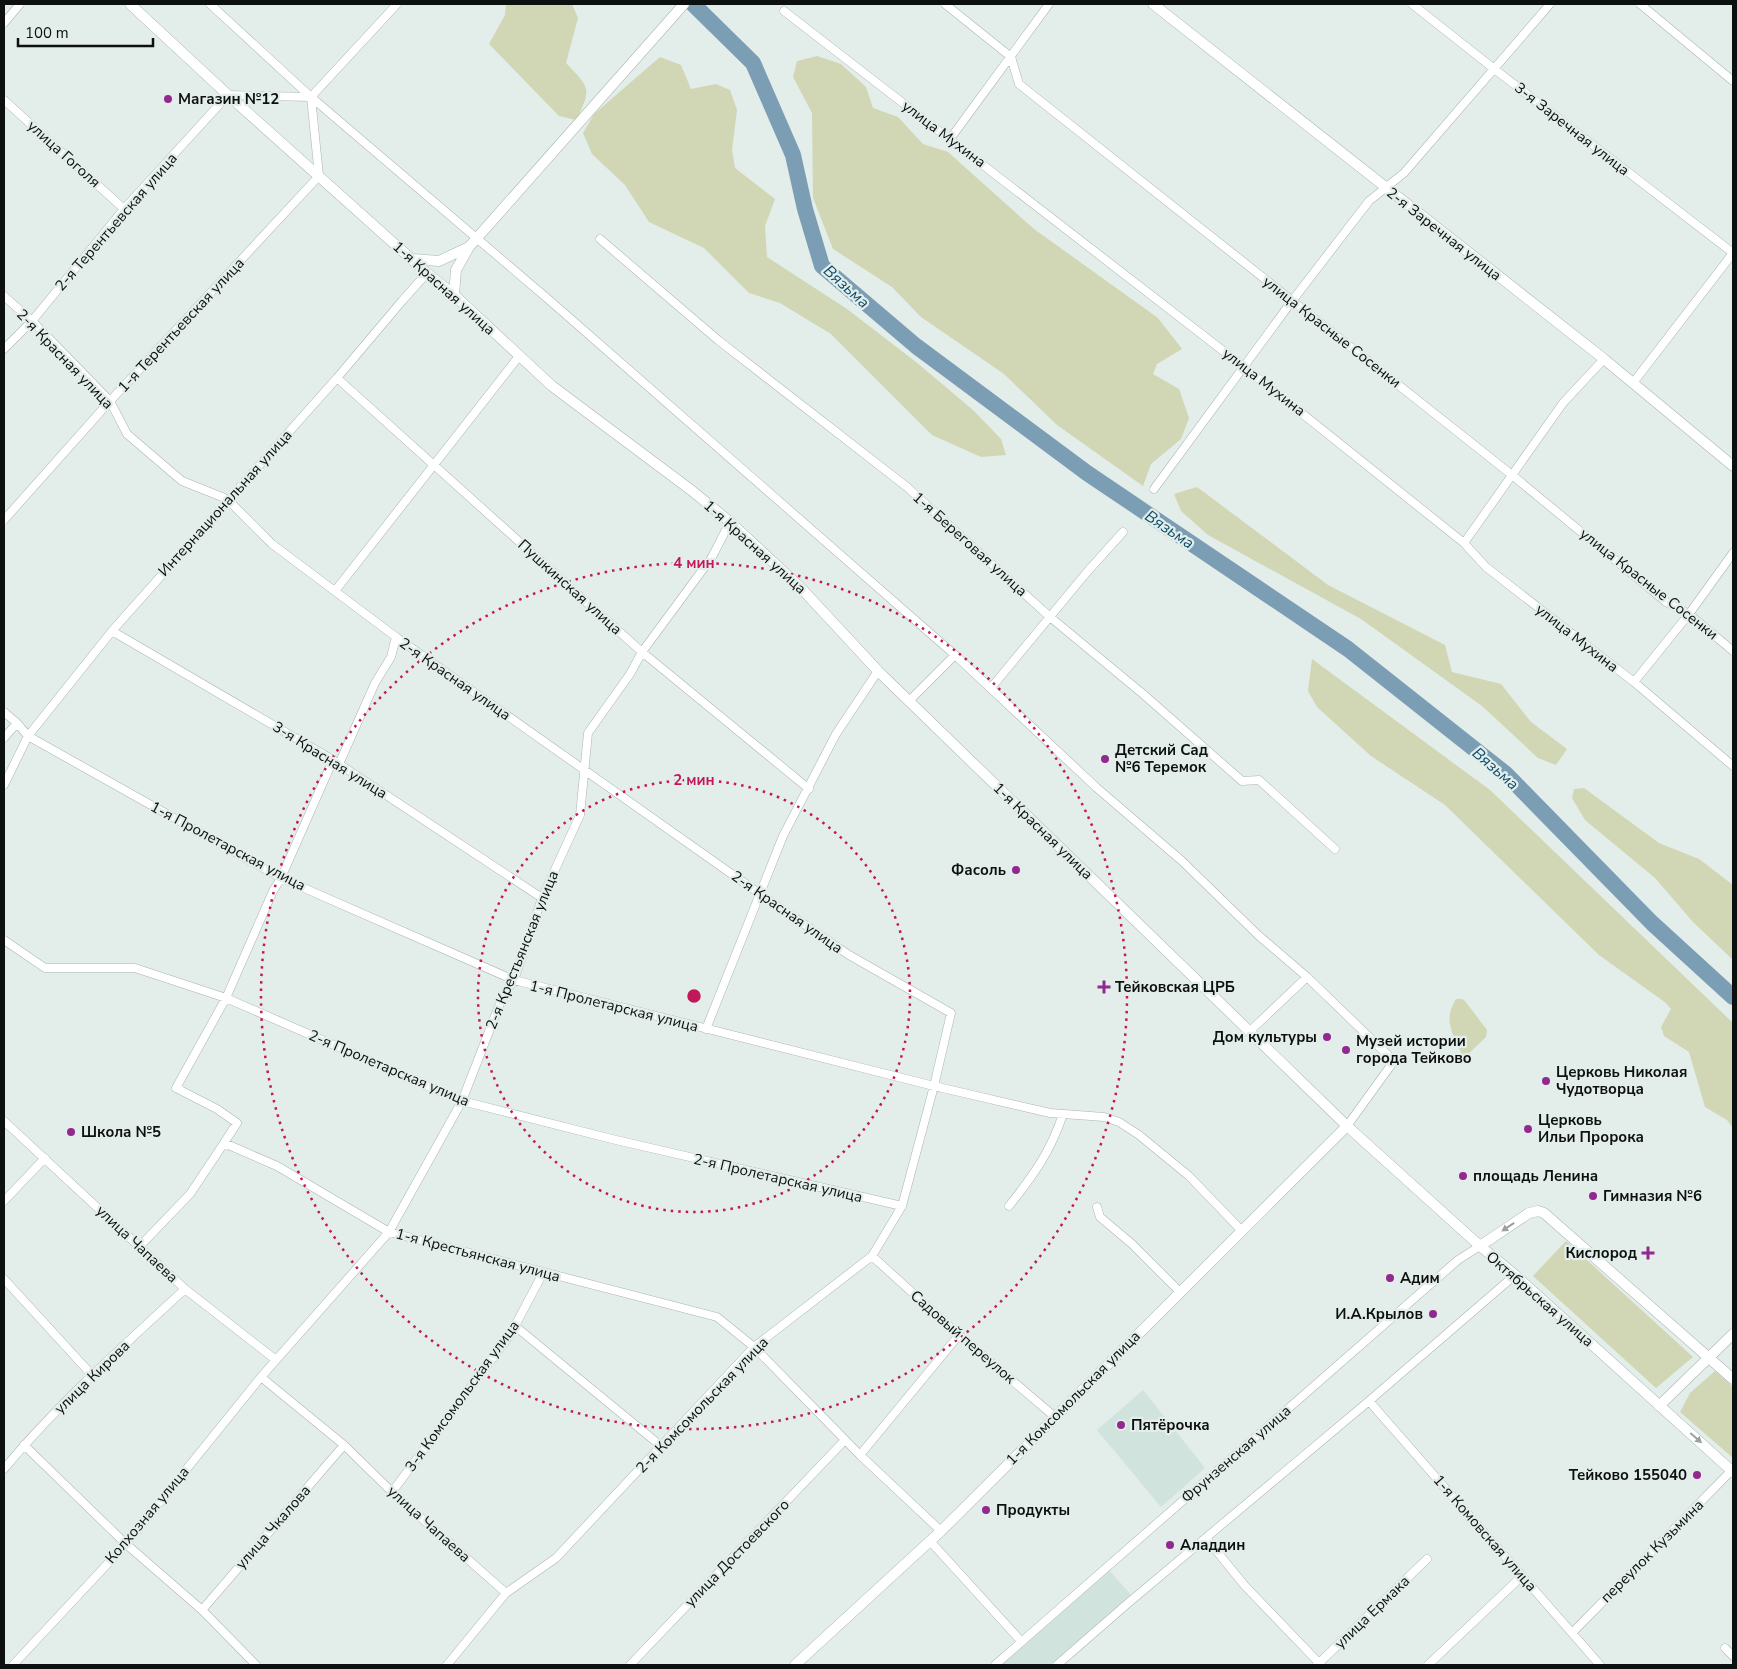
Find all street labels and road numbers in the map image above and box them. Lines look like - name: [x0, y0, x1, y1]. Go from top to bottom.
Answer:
- street label: 3-я Заречная улица: [1510, 78, 1634, 180]
- street label: улица Мухина: [898, 96, 990, 172]
- street label: улица Гоголя: [23, 116, 105, 192]
- street label: 2-я Терентьевская улица: [50, 149, 182, 295]
- street label: 2-я Заречная улица: [1382, 183, 1506, 285]
- street label: 1-я Красная улица: [388, 237, 500, 339]
- street label: 1-я Терентьевская улица: [113, 253, 249, 397]
- street label: улица Красные Сосенки: [1259, 272, 1405, 392]
- street label: 2-я Красная улица: [12, 305, 118, 413]
- street label: улица Мухина: [1218, 343, 1310, 421]
- street label: Интернациональная улица: [154, 425, 296, 581]
- street label: 1-я Береговая улица: [909, 487, 1031, 601]
- street label: 1-я Красная улица: [699, 496, 811, 598]
- street label: улица Красные Сосенки: [1576, 524, 1722, 644]
- street label: Пушкинская улица: [514, 535, 626, 639]
- street label: улица Мухина: [1531, 599, 1623, 677]
- street label: 2-я Красная улица: [395, 633, 515, 725]
- street label: 3-я Красная улица: [269, 717, 391, 803]
- street label: 1-я Красная улица: [989, 778, 1097, 884]
- street label: 1-я Пролетарская улица: [147, 797, 309, 895]
- street label: 2-я Красная улица: [727, 866, 847, 958]
- street label: 2-я Крестьянская улица: [481, 868, 563, 1032]
- street label: 1-я Пролетарская улица: [528, 975, 700, 1037]
- street label: 2-я Пролетарская улица: [305, 1025, 473, 1111]
- street label: 2-я Пролетарская улица: [691, 1149, 865, 1207]
- street label: улица Чапаева: [92, 1201, 182, 1287]
- street label: 1-я Крестьянская улица: [393, 1223, 563, 1287]
- street label: Октябрьская улица: [1482, 1247, 1598, 1351]
- street label: Садовый переулок: [906, 1286, 1020, 1388]
- street label: 3-я Комсомольская улица: [400, 1316, 524, 1476]
- street label: 1-я Комсомольская улица: [1001, 1326, 1145, 1470]
- street label: 2-я Комсомольская улица: [631, 1332, 773, 1478]
- street label: улица Кирова: [50, 1336, 134, 1418]
- street label: Фрунзенская улица: [1177, 1401, 1295, 1507]
- street label: Колхозная улица: [100, 1462, 194, 1568]
- street label: 1-я Комовская улица: [1429, 1470, 1541, 1596]
- street label: улица Чкалова: [231, 1481, 315, 1573]
- street label: улица Чапаева: [383, 1481, 475, 1567]
- street label: улица Достоевского: [680, 1495, 794, 1611]
- street label: переулок Кузьмина: [1596, 1495, 1708, 1607]
- street label: улица Ермака: [1330, 1571, 1414, 1653]

